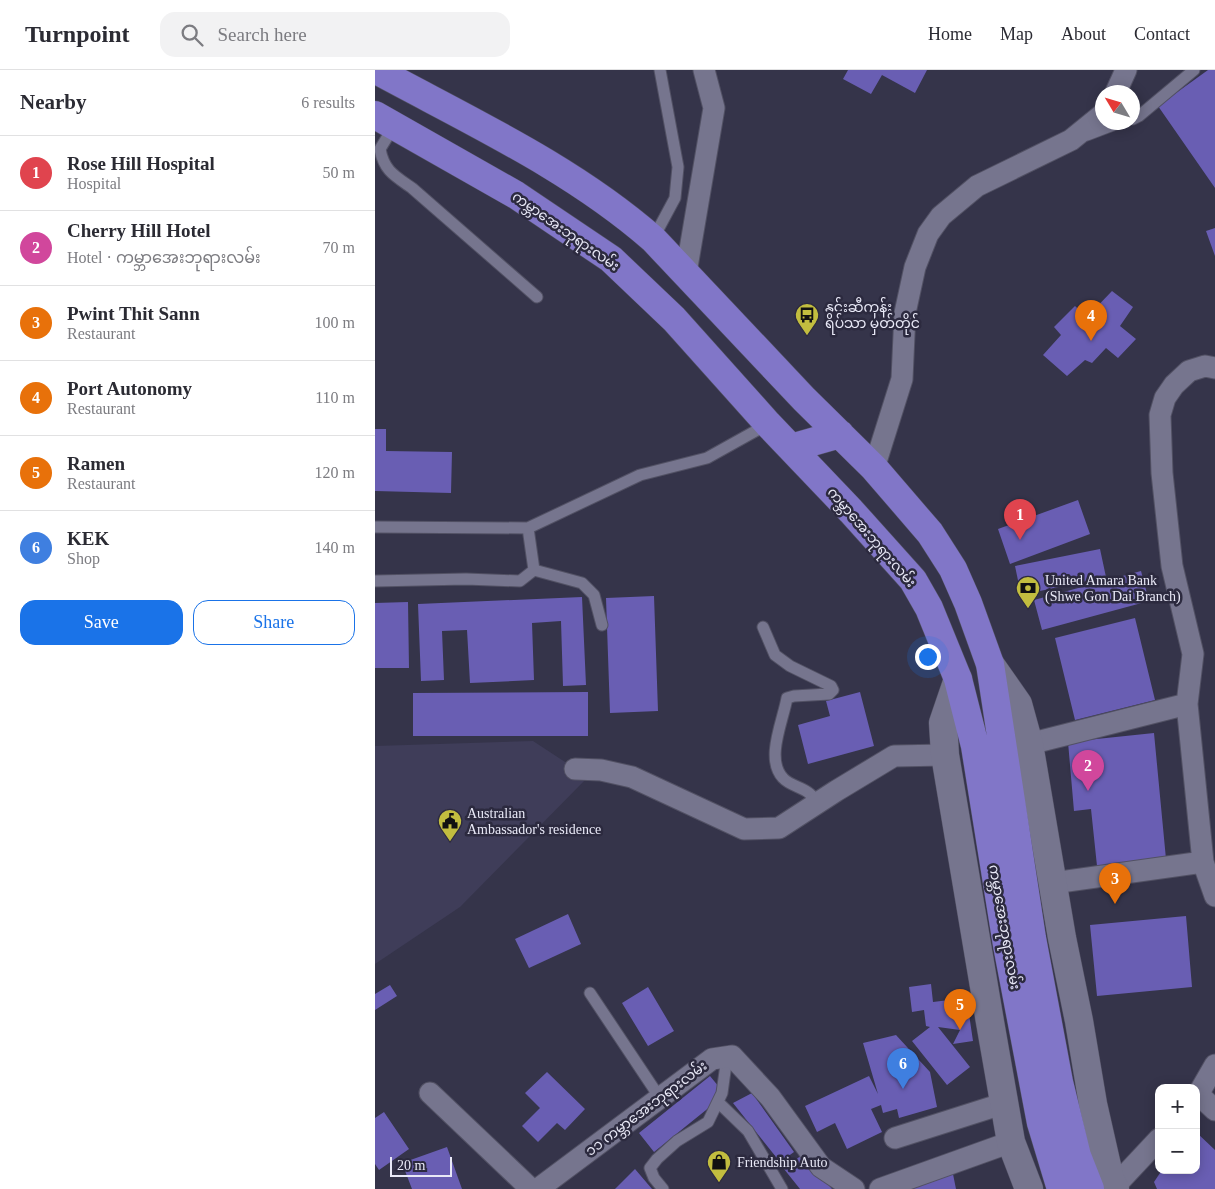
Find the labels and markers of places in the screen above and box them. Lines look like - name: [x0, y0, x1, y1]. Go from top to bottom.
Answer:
- place label: နှင်းဆီကုန်း ရိပ်သာ မှတ်တိုင်: [825, 297, 920, 335]
- pin: 4: [1075, 300, 1107, 341]
- bus stop icon: နှင်းဆီကုန်း ရိပ်သာ မှတ်တိုင်: [794, 302, 820, 336]
- pin: 1: [1004, 499, 1036, 540]
- place label: United Amara Bank (Shwe Gon Dai Branch): [1045, 573, 1181, 605]
- bank icon: United Amara Bank (Shwe Gon Dai Branch): [1015, 575, 1041, 609]
- pin: 2: [1072, 750, 1104, 791]
- place label: Australian Ambassador's residence: [467, 806, 601, 837]
- public building icon: Australian Ambassador's residence: [437, 808, 463, 842]
- pin: 3: [1099, 863, 1131, 904]
- pin: 5: [944, 989, 976, 1030]
- pin: 6: [887, 1048, 919, 1089]
- shop icon: Friendship Auto: [706, 1149, 732, 1183]
- place label: Friendship Auto: [737, 1155, 828, 1170]

